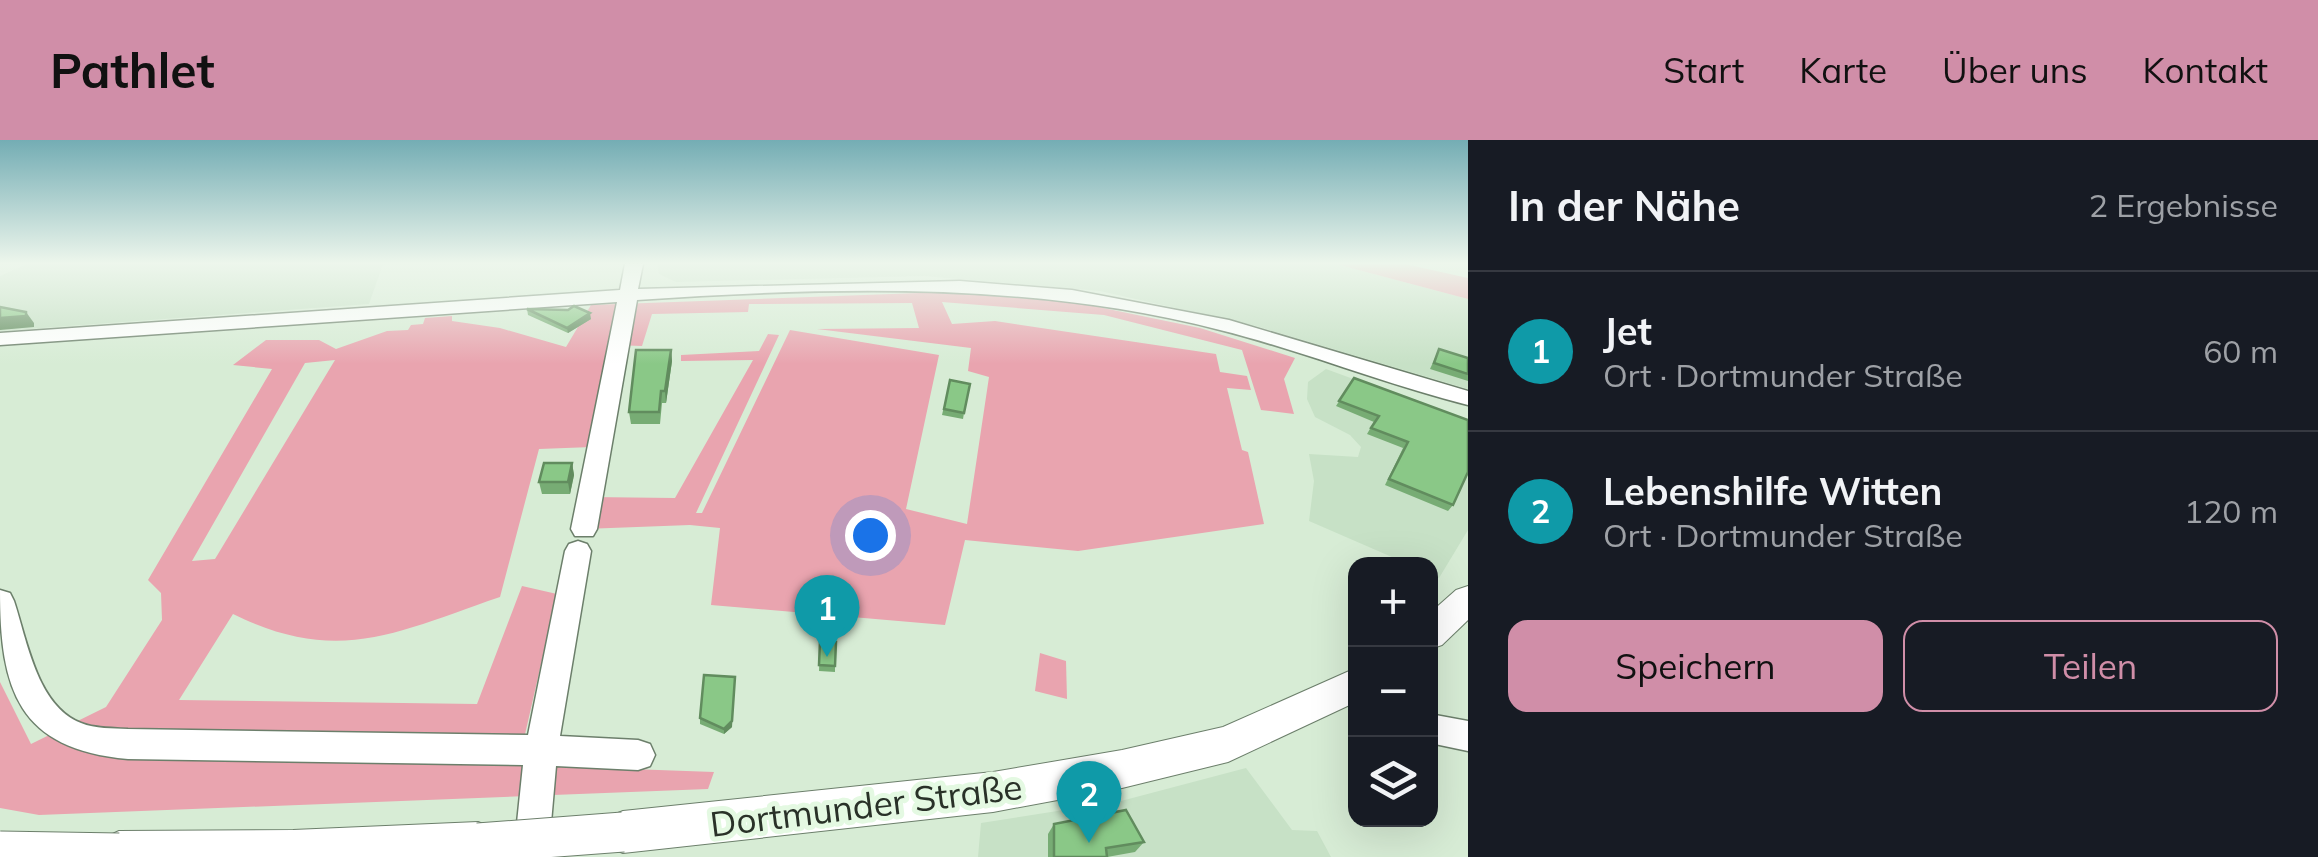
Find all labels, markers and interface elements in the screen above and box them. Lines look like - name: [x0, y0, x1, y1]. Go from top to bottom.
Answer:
- text: Pathlet: [50, 40, 215, 100]
- text: Start: [1663, 48, 1744, 92]
- text: Karte: [1799, 48, 1887, 92]
- text: Über uns: [1942, 48, 2088, 92]
- text: Kontakt: [2143, 48, 2268, 92]
- text: In der Nähe: [1508, 179, 1740, 232]
- text: 2 Ergebnisse: [2089, 185, 2278, 225]
- text: Jet: [1603, 307, 1652, 355]
- text: 1: [1531, 331, 1550, 371]
- text: 60 m: [2203, 331, 2278, 371]
- text: Ort · Dortmunder Straße: [1603, 355, 1963, 395]
- text: Lebenshilfe Witten: [1603, 467, 1943, 515]
- text: 2: [1531, 491, 1550, 531]
- text: 120 m: [2184, 491, 2278, 531]
- your location: [845, 510, 896, 561]
- text: Ort · Dortmunder Straße: [1603, 515, 1963, 555]
- map controls: [1348, 557, 1438, 827]
- button: +: [1348, 557, 1438, 647]
- pin: 1: [794, 574, 860, 657]
- button: Speichern: [1508, 620, 1883, 712]
- button: Teilen: [1903, 620, 2278, 712]
- button: −: [1348, 647, 1438, 737]
- button: layers: [1348, 737, 1438, 827]
- pin: 2: [1056, 760, 1122, 843]
- street label: Dortmunder Straße: [707, 764, 1025, 846]

